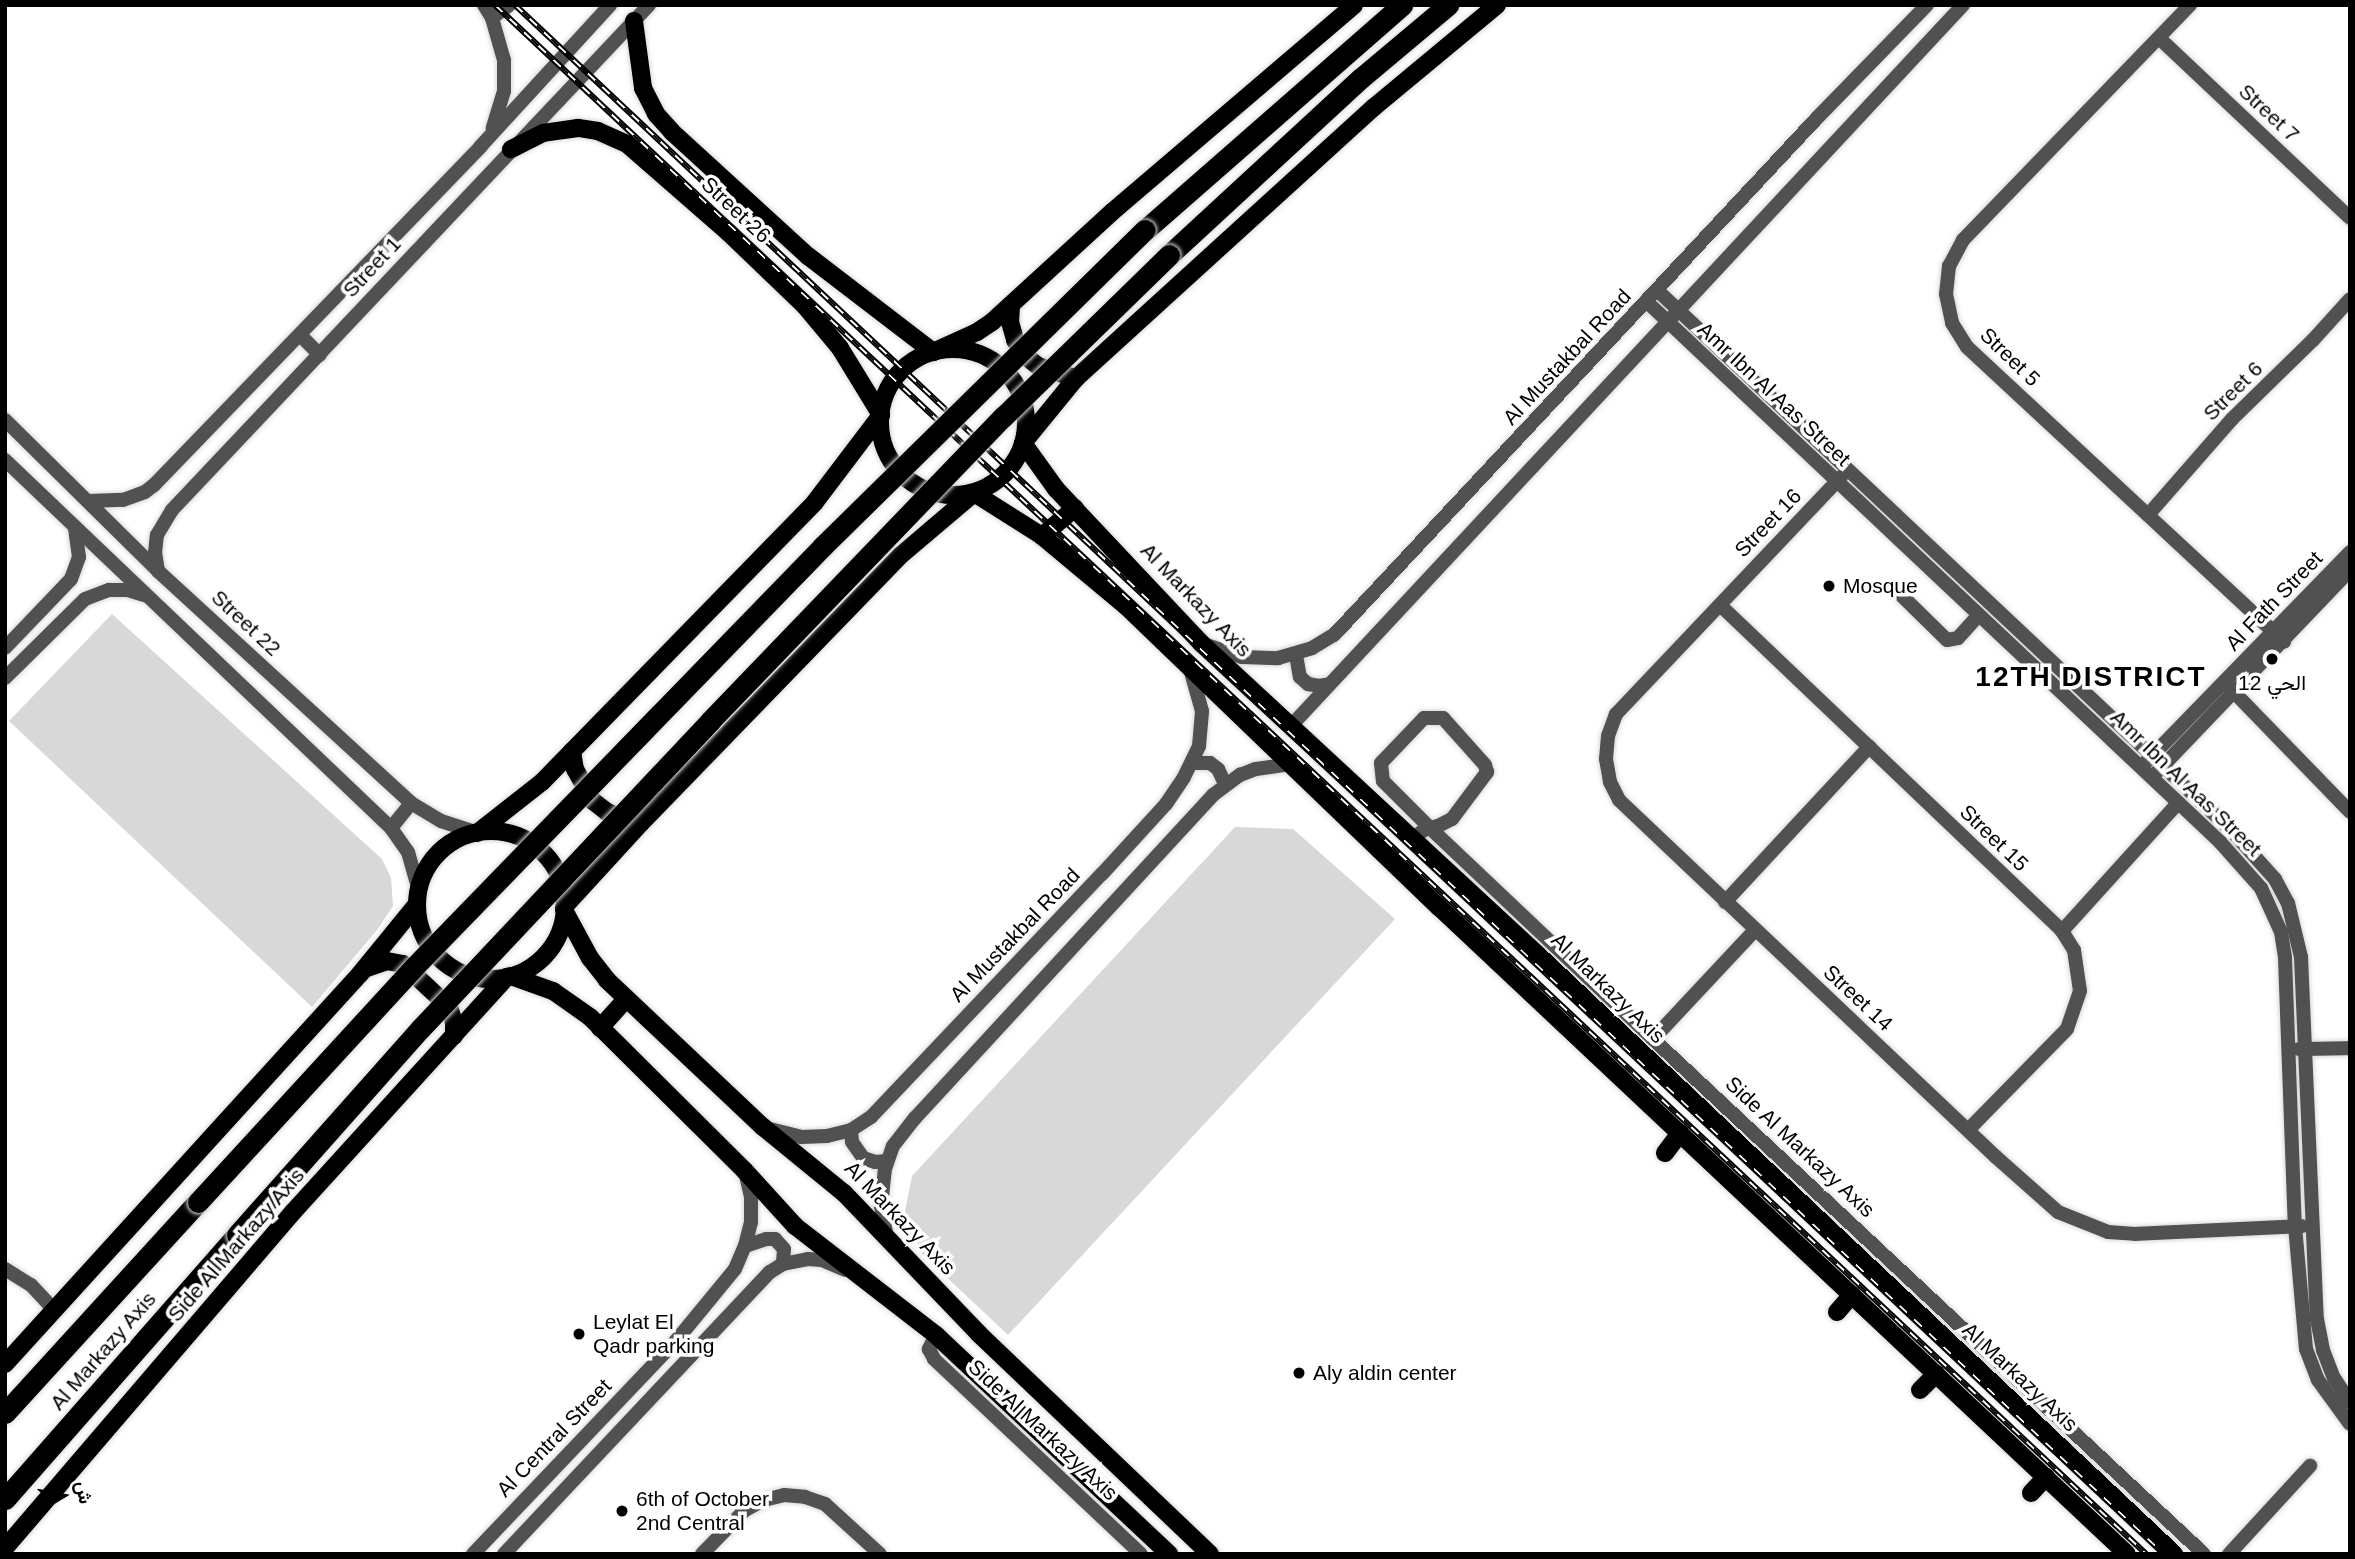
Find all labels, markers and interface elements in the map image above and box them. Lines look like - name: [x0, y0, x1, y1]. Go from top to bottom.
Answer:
- street label: Street 7: [2234, 79, 2304, 147]
- street label: Street 26: [696, 172, 776, 248]
- street label: Street 1: [338, 232, 406, 302]
- street label: Al Mustakbal Road: [1498, 284, 1636, 430]
- street label: Amr Ibn Al Aas Street: [1692, 316, 1856, 472]
- street label: Street 5: [1975, 322, 2045, 392]
- street label: Street 6: [2198, 356, 2268, 426]
- street label: Street 16: [1729, 484, 1807, 562]
- street label: Al Markazy Axis: [1135, 538, 1257, 662]
- street label: Al Fath Street: [2220, 546, 2328, 656]
- place label: Mosque: [1843, 573, 1918, 599]
- marker: Mosque: [1821, 578, 1837, 594]
- street label: Street 22: [206, 585, 286, 661]
- marker: الحي 12: [2264, 651, 2280, 667]
- district label: 12TH DISTRICT: [1977, 660, 2205, 694]
- place label: الحي 12: [2238, 670, 2306, 696]
- street label: Amr Ibn Al Aas Street: [2105, 704, 2267, 862]
- street label: Street 15: [1955, 799, 2033, 877]
- street label: Al Mustakbal Road: [945, 863, 1085, 1007]
- street label: Al Markazy Axis: [1546, 927, 1670, 1049]
- street label: Street 14: [1818, 960, 1898, 1036]
- street label: Side Al Markazy Axis: [1719, 1071, 1881, 1223]
- street label: Al Markazy Axis: [839, 1156, 961, 1280]
- street label: Side Al Markazy Axis: [162, 1162, 310, 1328]
- street label: Al Markazy Axis: [44, 1286, 162, 1416]
- place label: Leylat El Qadr parking: [593, 1309, 714, 1359]
- street label: Al Markazy Axis: [1957, 1317, 2083, 1437]
- marker: Leylat El Qadr parking: [571, 1326, 587, 1342]
- street label: Side Al Markazy Axis: [962, 1354, 1124, 1506]
- place label: Aly aldin center: [1313, 1360, 1457, 1386]
- marker: Aly aldin center: [1291, 1365, 1307, 1381]
- street label: Al Central Street: [491, 1374, 617, 1502]
- north arrow: [28, 1461, 98, 1531]
- text: ش: [72, 1479, 96, 1505]
- place label: 6th of October 2nd Central: [636, 1486, 769, 1536]
- marker: 6th of October 2nd Central: [614, 1503, 630, 1519]

